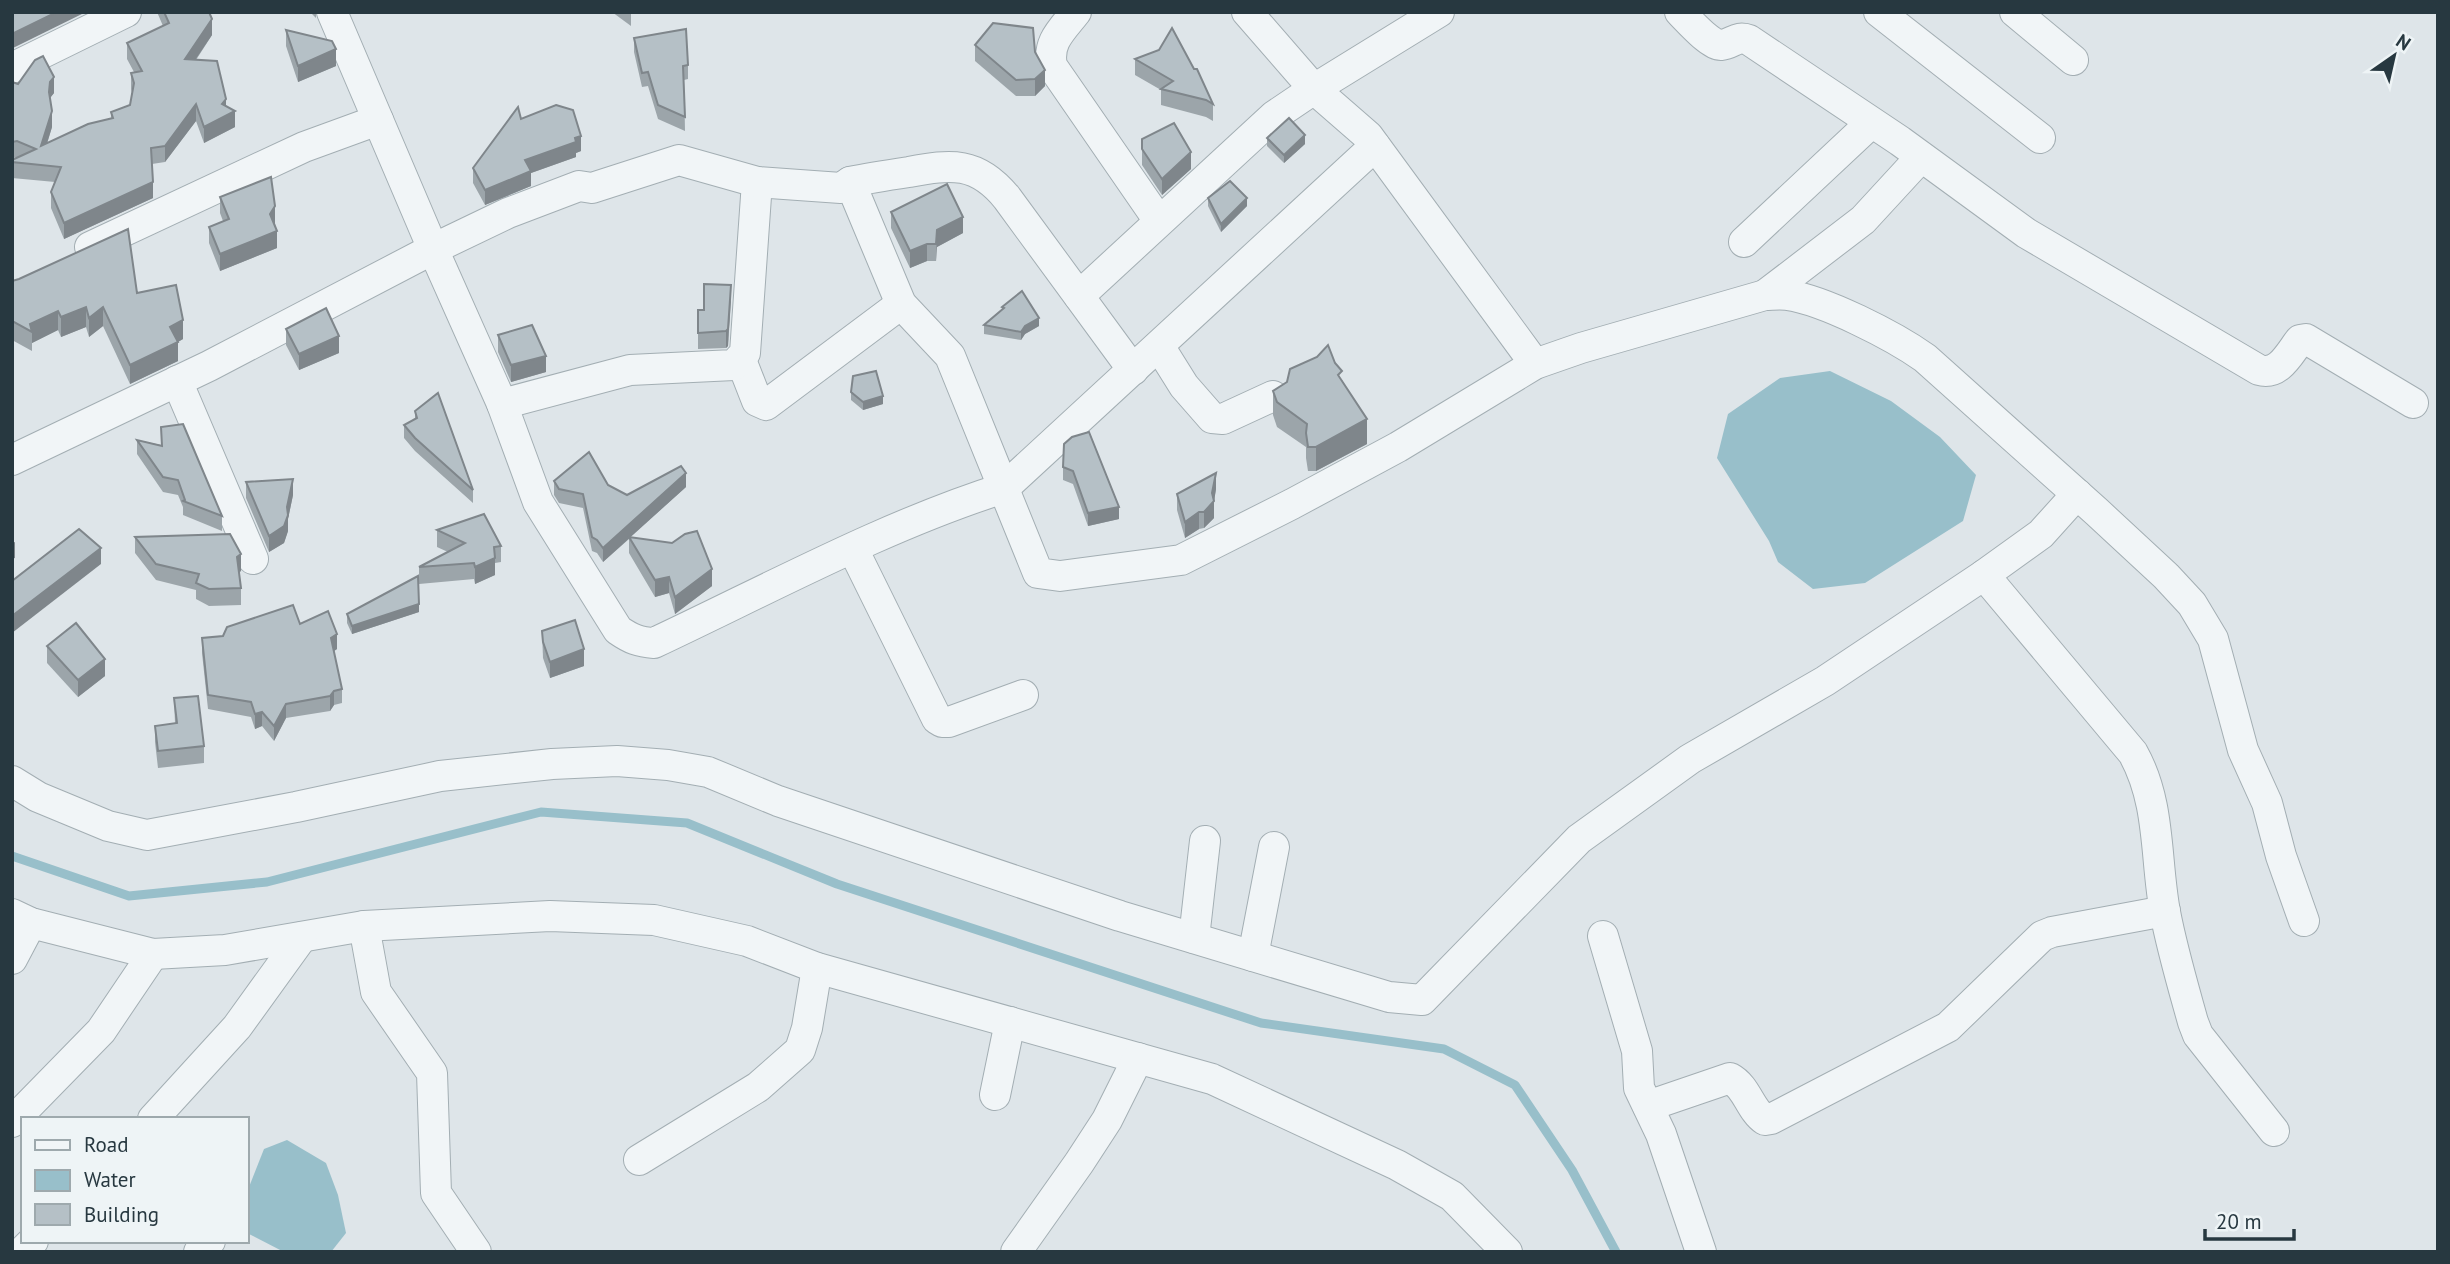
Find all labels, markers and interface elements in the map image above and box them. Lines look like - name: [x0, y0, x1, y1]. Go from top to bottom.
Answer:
- north arrow: [2359, 21, 2429, 91]
- text: N: [2392, 28, 2415, 55]
- legend: [21, 1117, 248, 1243]
- text: Road: [84, 1131, 128, 1158]
- text: Water: [84, 1166, 136, 1193]
- scale bar: [2205, 1198, 2294, 1242]
- text: Building: [84, 1201, 159, 1228]
- text: 20 m: [2216, 1208, 2262, 1235]

